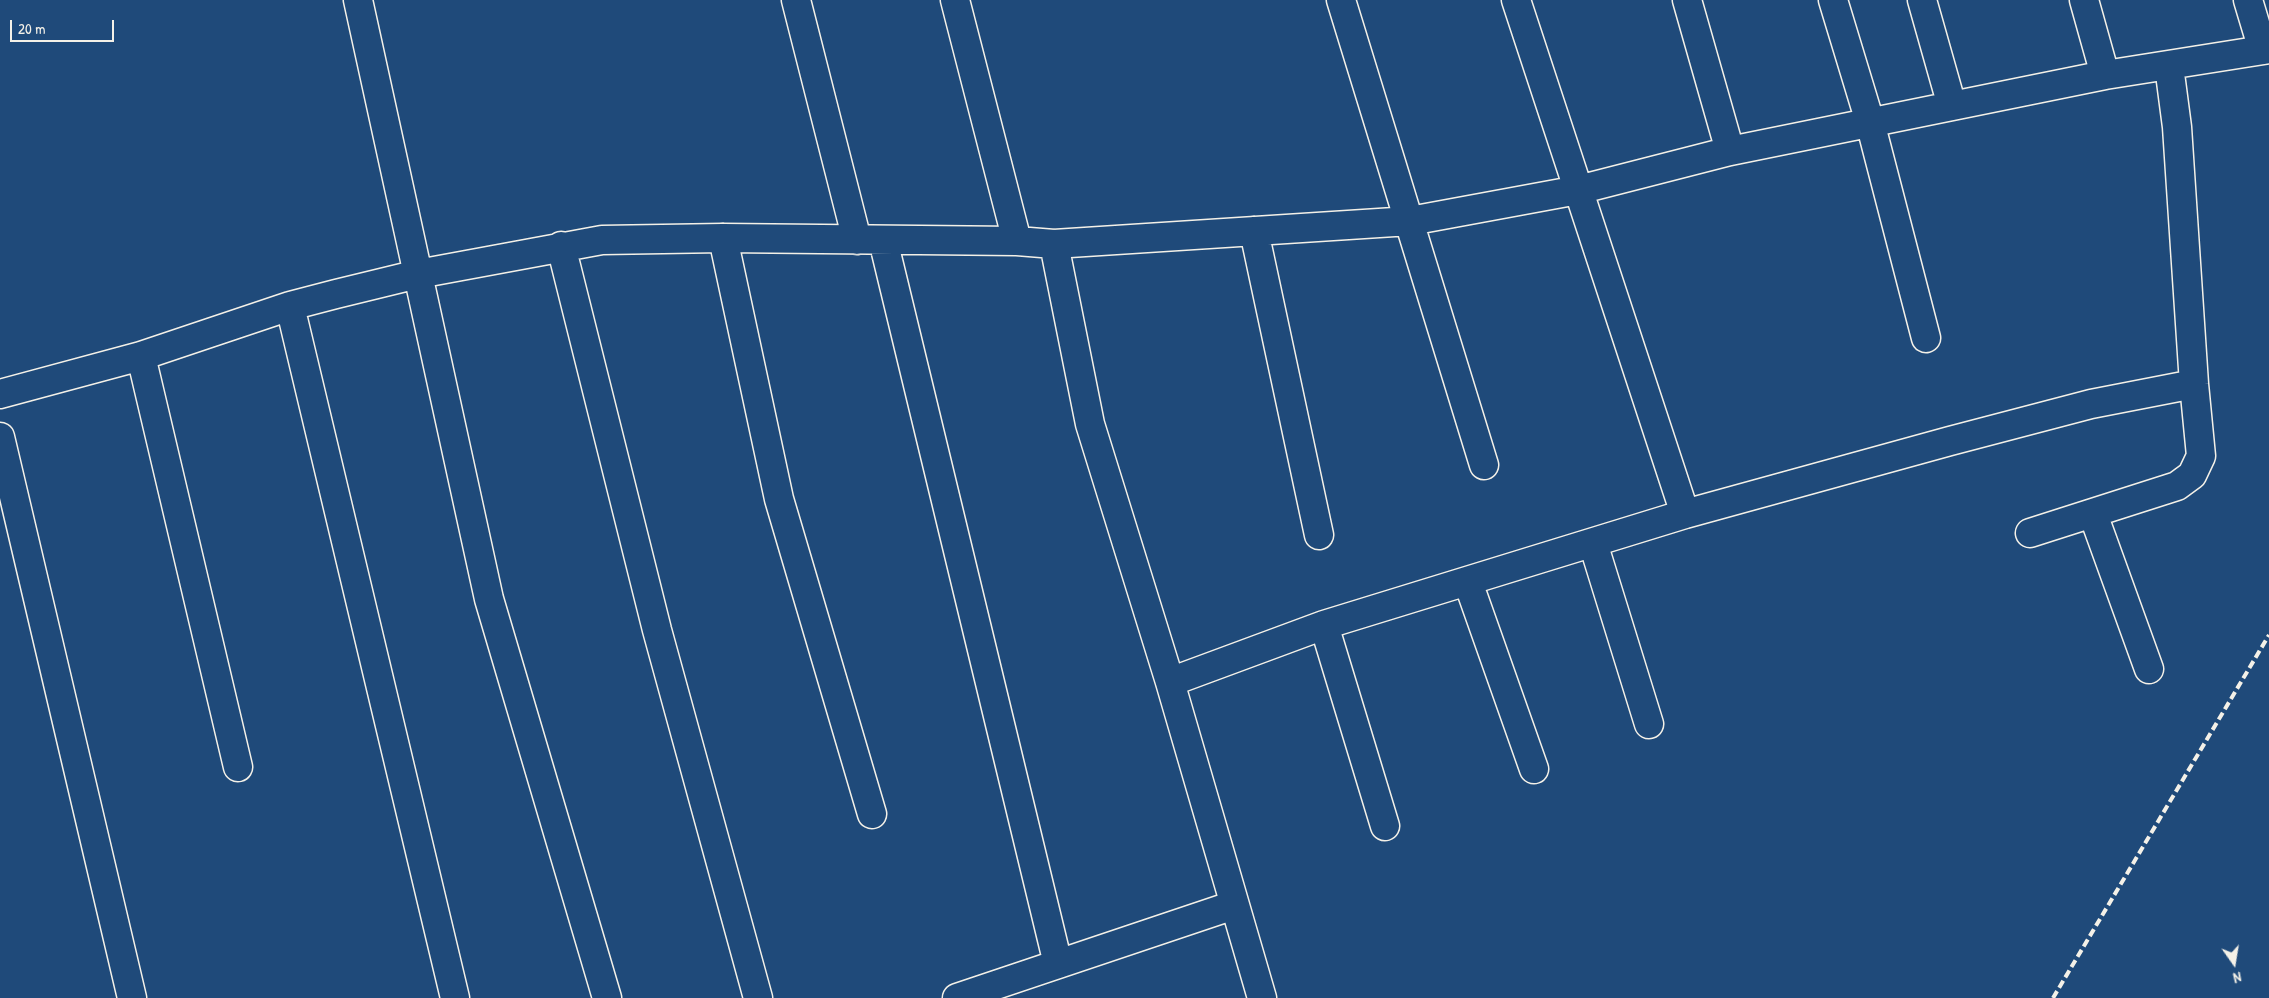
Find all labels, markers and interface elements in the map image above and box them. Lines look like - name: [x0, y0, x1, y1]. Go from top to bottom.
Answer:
- scale bar: [12, 10, 116, 42]
- text: 20 m: [18, 18, 45, 39]
- north arrow: [2209, 938, 2259, 988]
- text: N: [2232, 968, 2243, 988]

